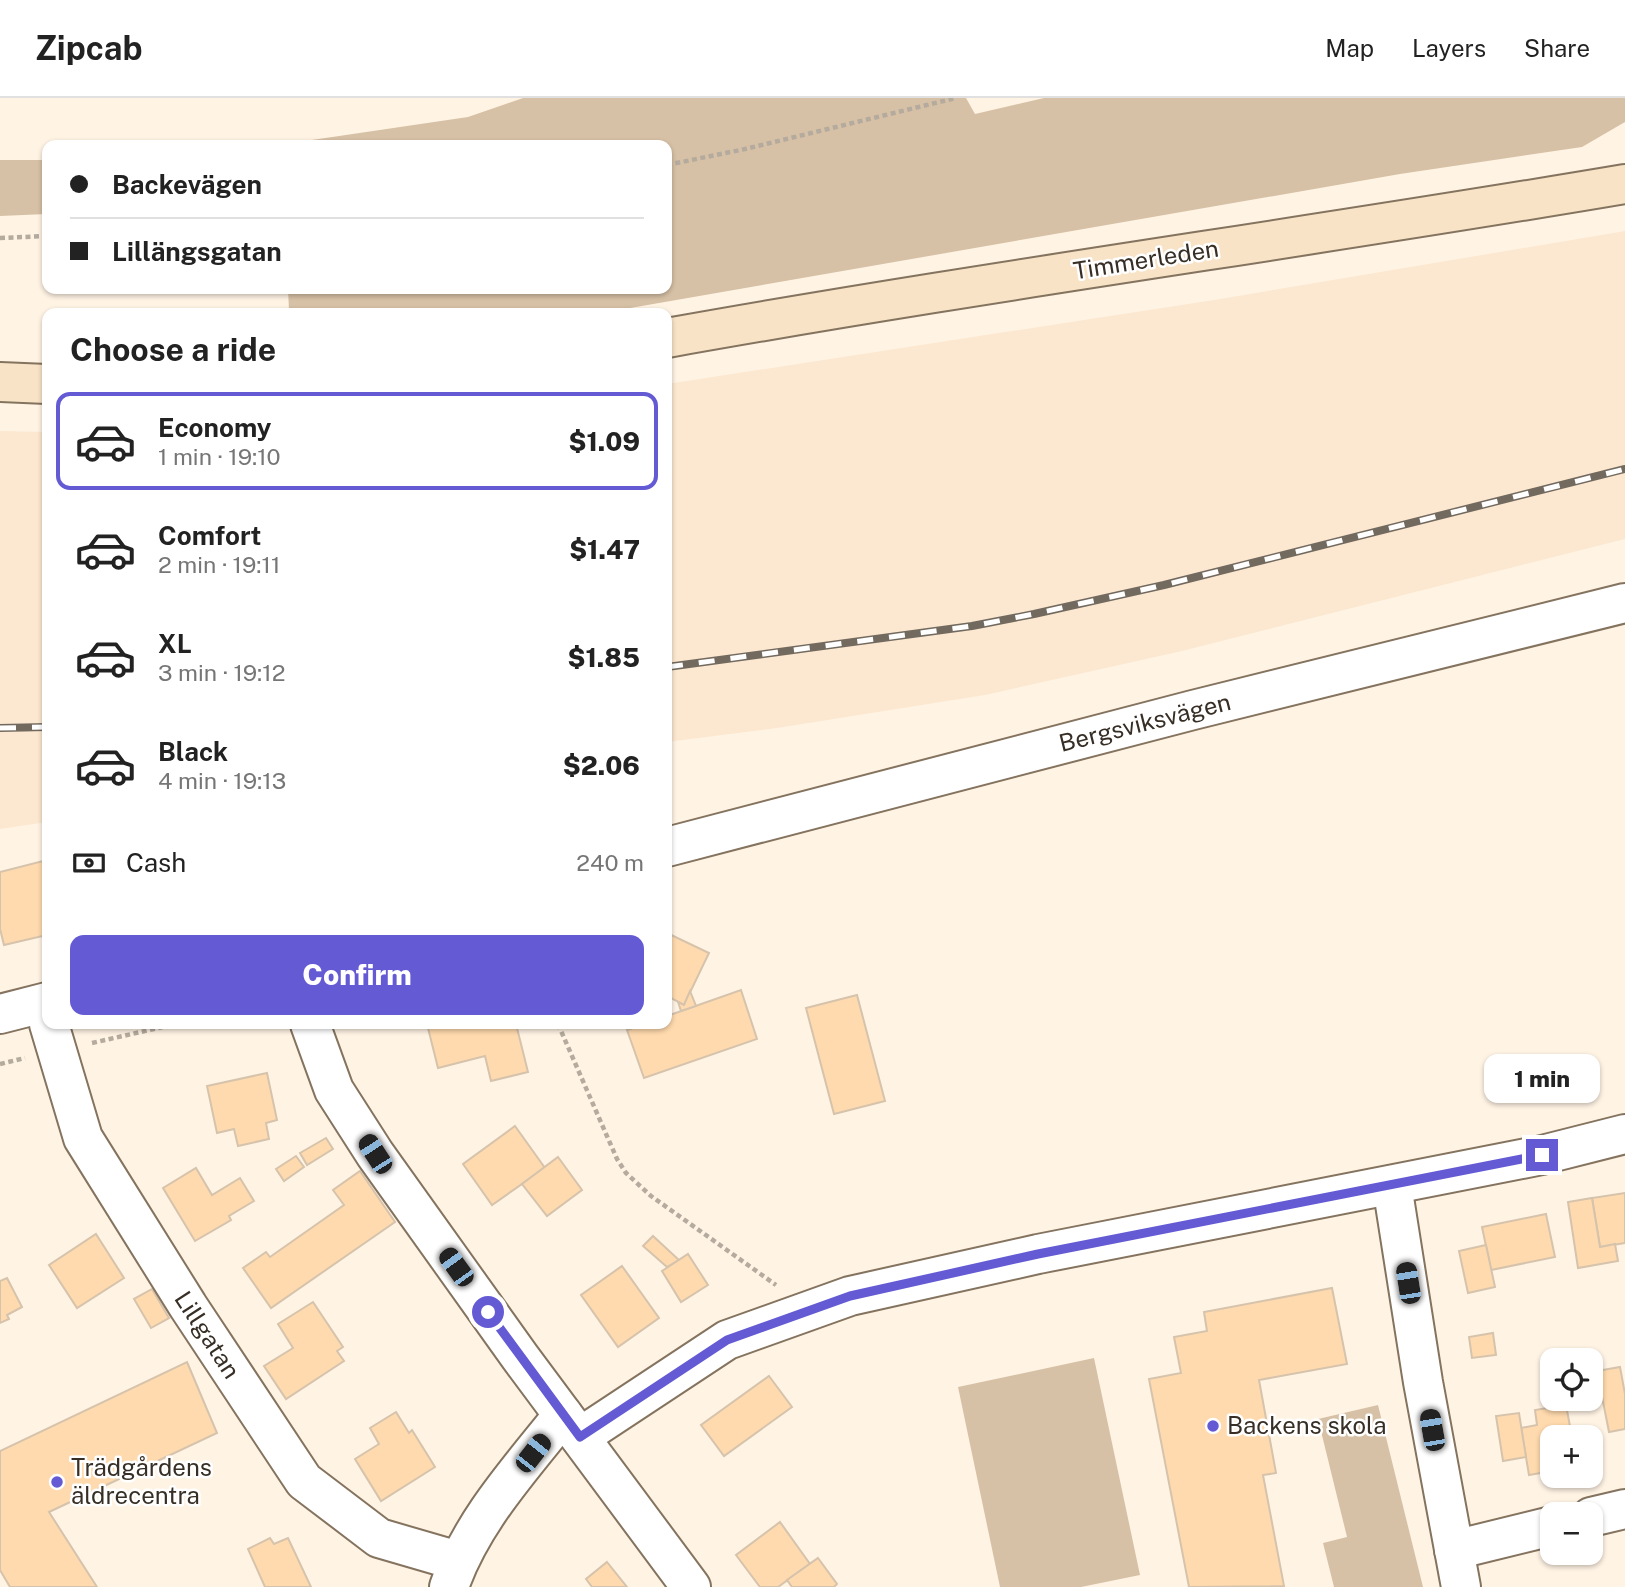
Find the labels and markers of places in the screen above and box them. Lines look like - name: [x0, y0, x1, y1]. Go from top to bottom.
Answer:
- place label: Backens skola: [1227, 1411, 1386, 1439]
- marker: Backens skola: [1205, 1418, 1221, 1434]
- place label: Trädgårdens äldrecentra: [71, 1453, 212, 1509]
- marker: Trädgårdens äldrecentra: [49, 1474, 65, 1490]

